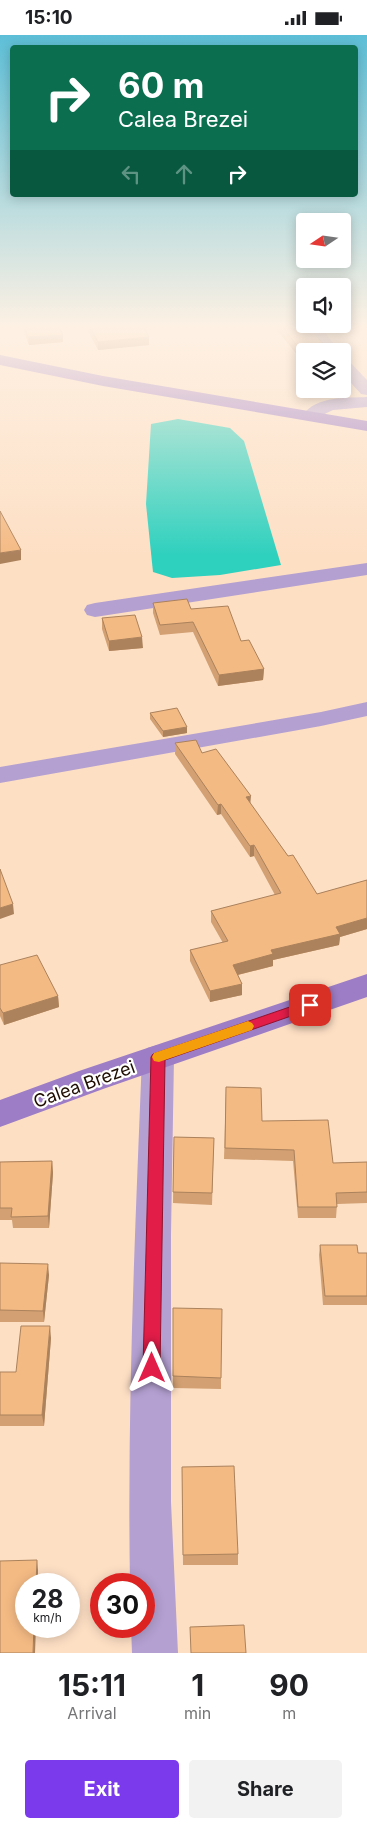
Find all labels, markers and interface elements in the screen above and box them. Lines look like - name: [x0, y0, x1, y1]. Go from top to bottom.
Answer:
- text: 15:10: [25, 6, 73, 29]
- text: 60 m: [118, 64, 205, 106]
- icon: right: [35, 65, 100, 130]
- text: Calea Brezei: [118, 106, 248, 132]
- icon: left: [117, 160, 145, 188]
- icon: ahead: [170, 160, 198, 188]
- icon: right: [223, 160, 251, 188]
- north arrow: [296, 213, 351, 267]
- map controls: [296, 213, 351, 398]
- button: sound: [296, 278, 351, 333]
- button: layers: [296, 343, 351, 398]
- pin: [289, 984, 331, 1026]
- icon: arrive: [296, 991, 324, 1019]
- street label: Calea Brezei: [30, 1056, 138, 1112]
- position arrow: [125, 1341, 177, 1393]
- speed limit sign: 30: [90, 1573, 155, 1638]
- text: 28: [31, 1584, 64, 1614]
- text: km/h: [33, 1610, 62, 1625]
- text: 15:11: [58, 1667, 126, 1703]
- text: 1: [191, 1667, 204, 1703]
- text: 90: [269, 1667, 309, 1703]
- text: Arrival: [67, 1703, 117, 1723]
- text: min: [184, 1703, 211, 1723]
- text: m: [282, 1703, 296, 1723]
- button: Exit: [25, 1760, 179, 1818]
- button: Share: [189, 1760, 342, 1818]

